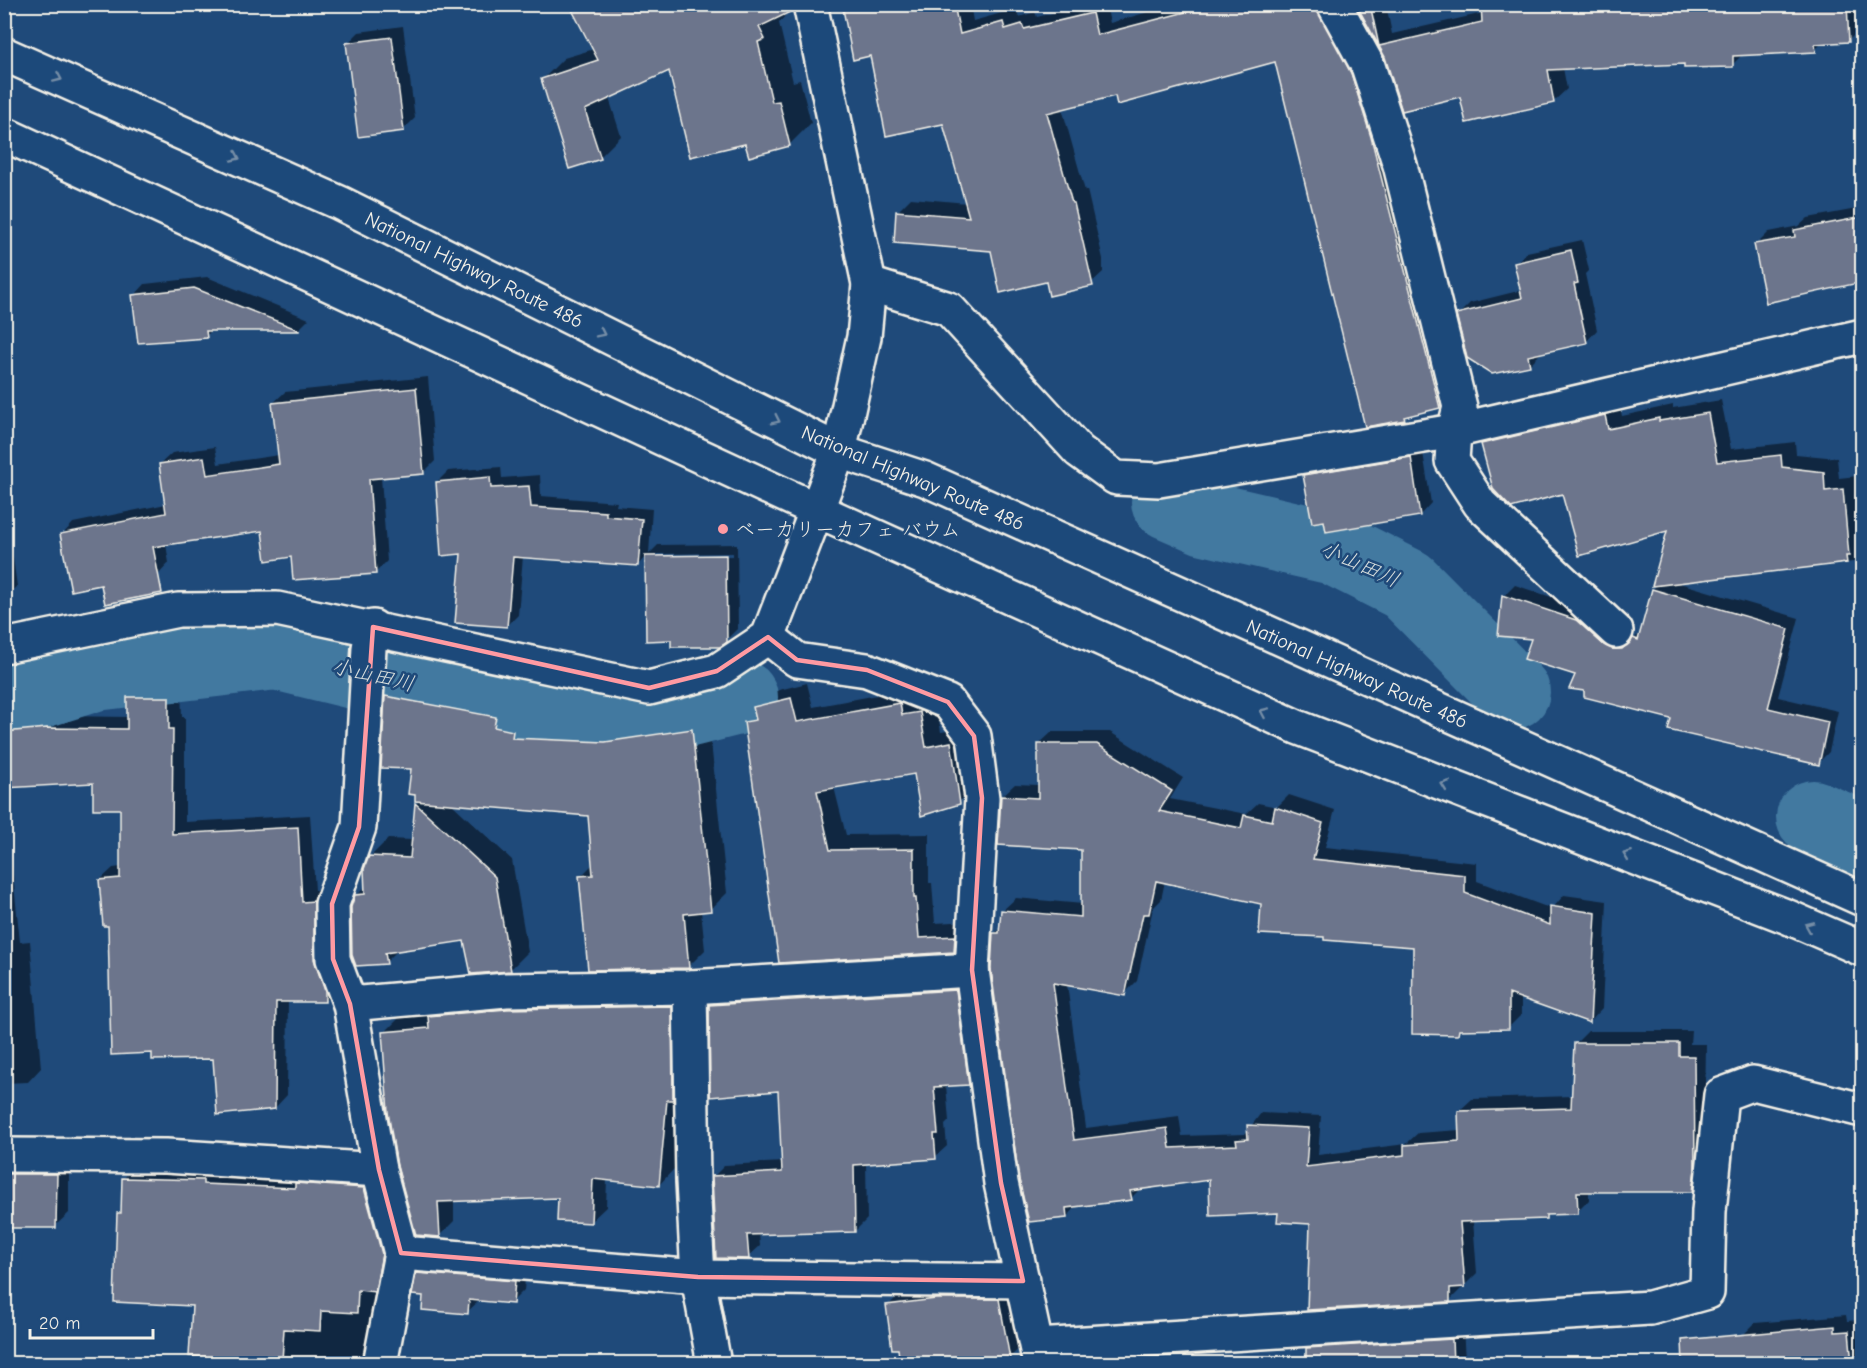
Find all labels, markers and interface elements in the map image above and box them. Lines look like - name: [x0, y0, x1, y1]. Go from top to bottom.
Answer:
- one-way arrow: [52, 70, 63, 82]
- one-way arrow: [230, 150, 241, 162]
- street label: National Highway Route 486: [361, 207, 587, 333]
- one-way arrow: [594, 326, 605, 337]
- one-way arrow: [769, 412, 780, 424]
- street label: National Highway Route 486: [798, 421, 1028, 535]
- place label: ベーカリーカフェ バウム: [735, 518, 960, 541]
- marker: ベーカリーカフェ バウム: [716, 522, 730, 536]
- water label: 小山田川: [1317, 536, 1403, 592]
- street label: National Highway Route 486: [1243, 615, 1471, 733]
- water label: 小山田川: [329, 654, 417, 696]
- one-way arrow: [1260, 708, 1271, 720]
- one-way arrow: [1440, 779, 1451, 792]
- one-way arrow: [1622, 850, 1633, 862]
- one-way arrow: [1804, 921, 1815, 933]
- scale bar: [30, 1302, 153, 1340]
- text: 20 m: [39, 1313, 80, 1334]

